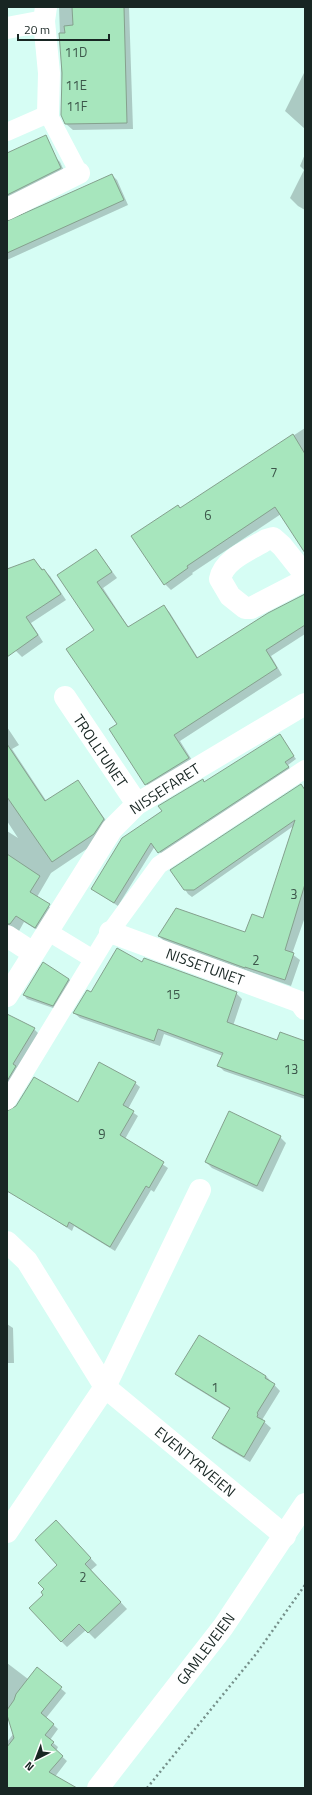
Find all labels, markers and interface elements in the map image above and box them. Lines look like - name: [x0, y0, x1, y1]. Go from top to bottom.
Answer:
- scale bar: [18, 16, 109, 42]
- text: 20 m: [24, 20, 50, 39]
- house number: 11D: [65, 42, 87, 62]
- house number: 11E: [65, 75, 87, 95]
- house number: 11F: [66, 96, 88, 116]
- house number: 7: [270, 462, 278, 482]
- house number: 6: [204, 505, 212, 525]
- street label: TROLLTUNET: [67, 710, 133, 792]
- street label: NISSEFARET: [125, 757, 205, 820]
- house number: 3: [290, 884, 298, 904]
- street label: NISSETUNET: [163, 942, 248, 991]
- house number: 2: [252, 950, 260, 970]
- house number: 15: [166, 984, 180, 1004]
- house number: 13: [284, 1059, 298, 1079]
- house number: 9: [98, 1124, 106, 1144]
- house number: 1: [211, 1377, 219, 1397]
- street label: EVENTYRVEIEN: [150, 1421, 241, 1502]
- house number: 2: [79, 1567, 87, 1587]
- street label: GAMLEVEIEN: [171, 1608, 240, 1690]
- north arrow: [16, 1739, 56, 1779]
- text: N: [21, 1758, 37, 1775]

